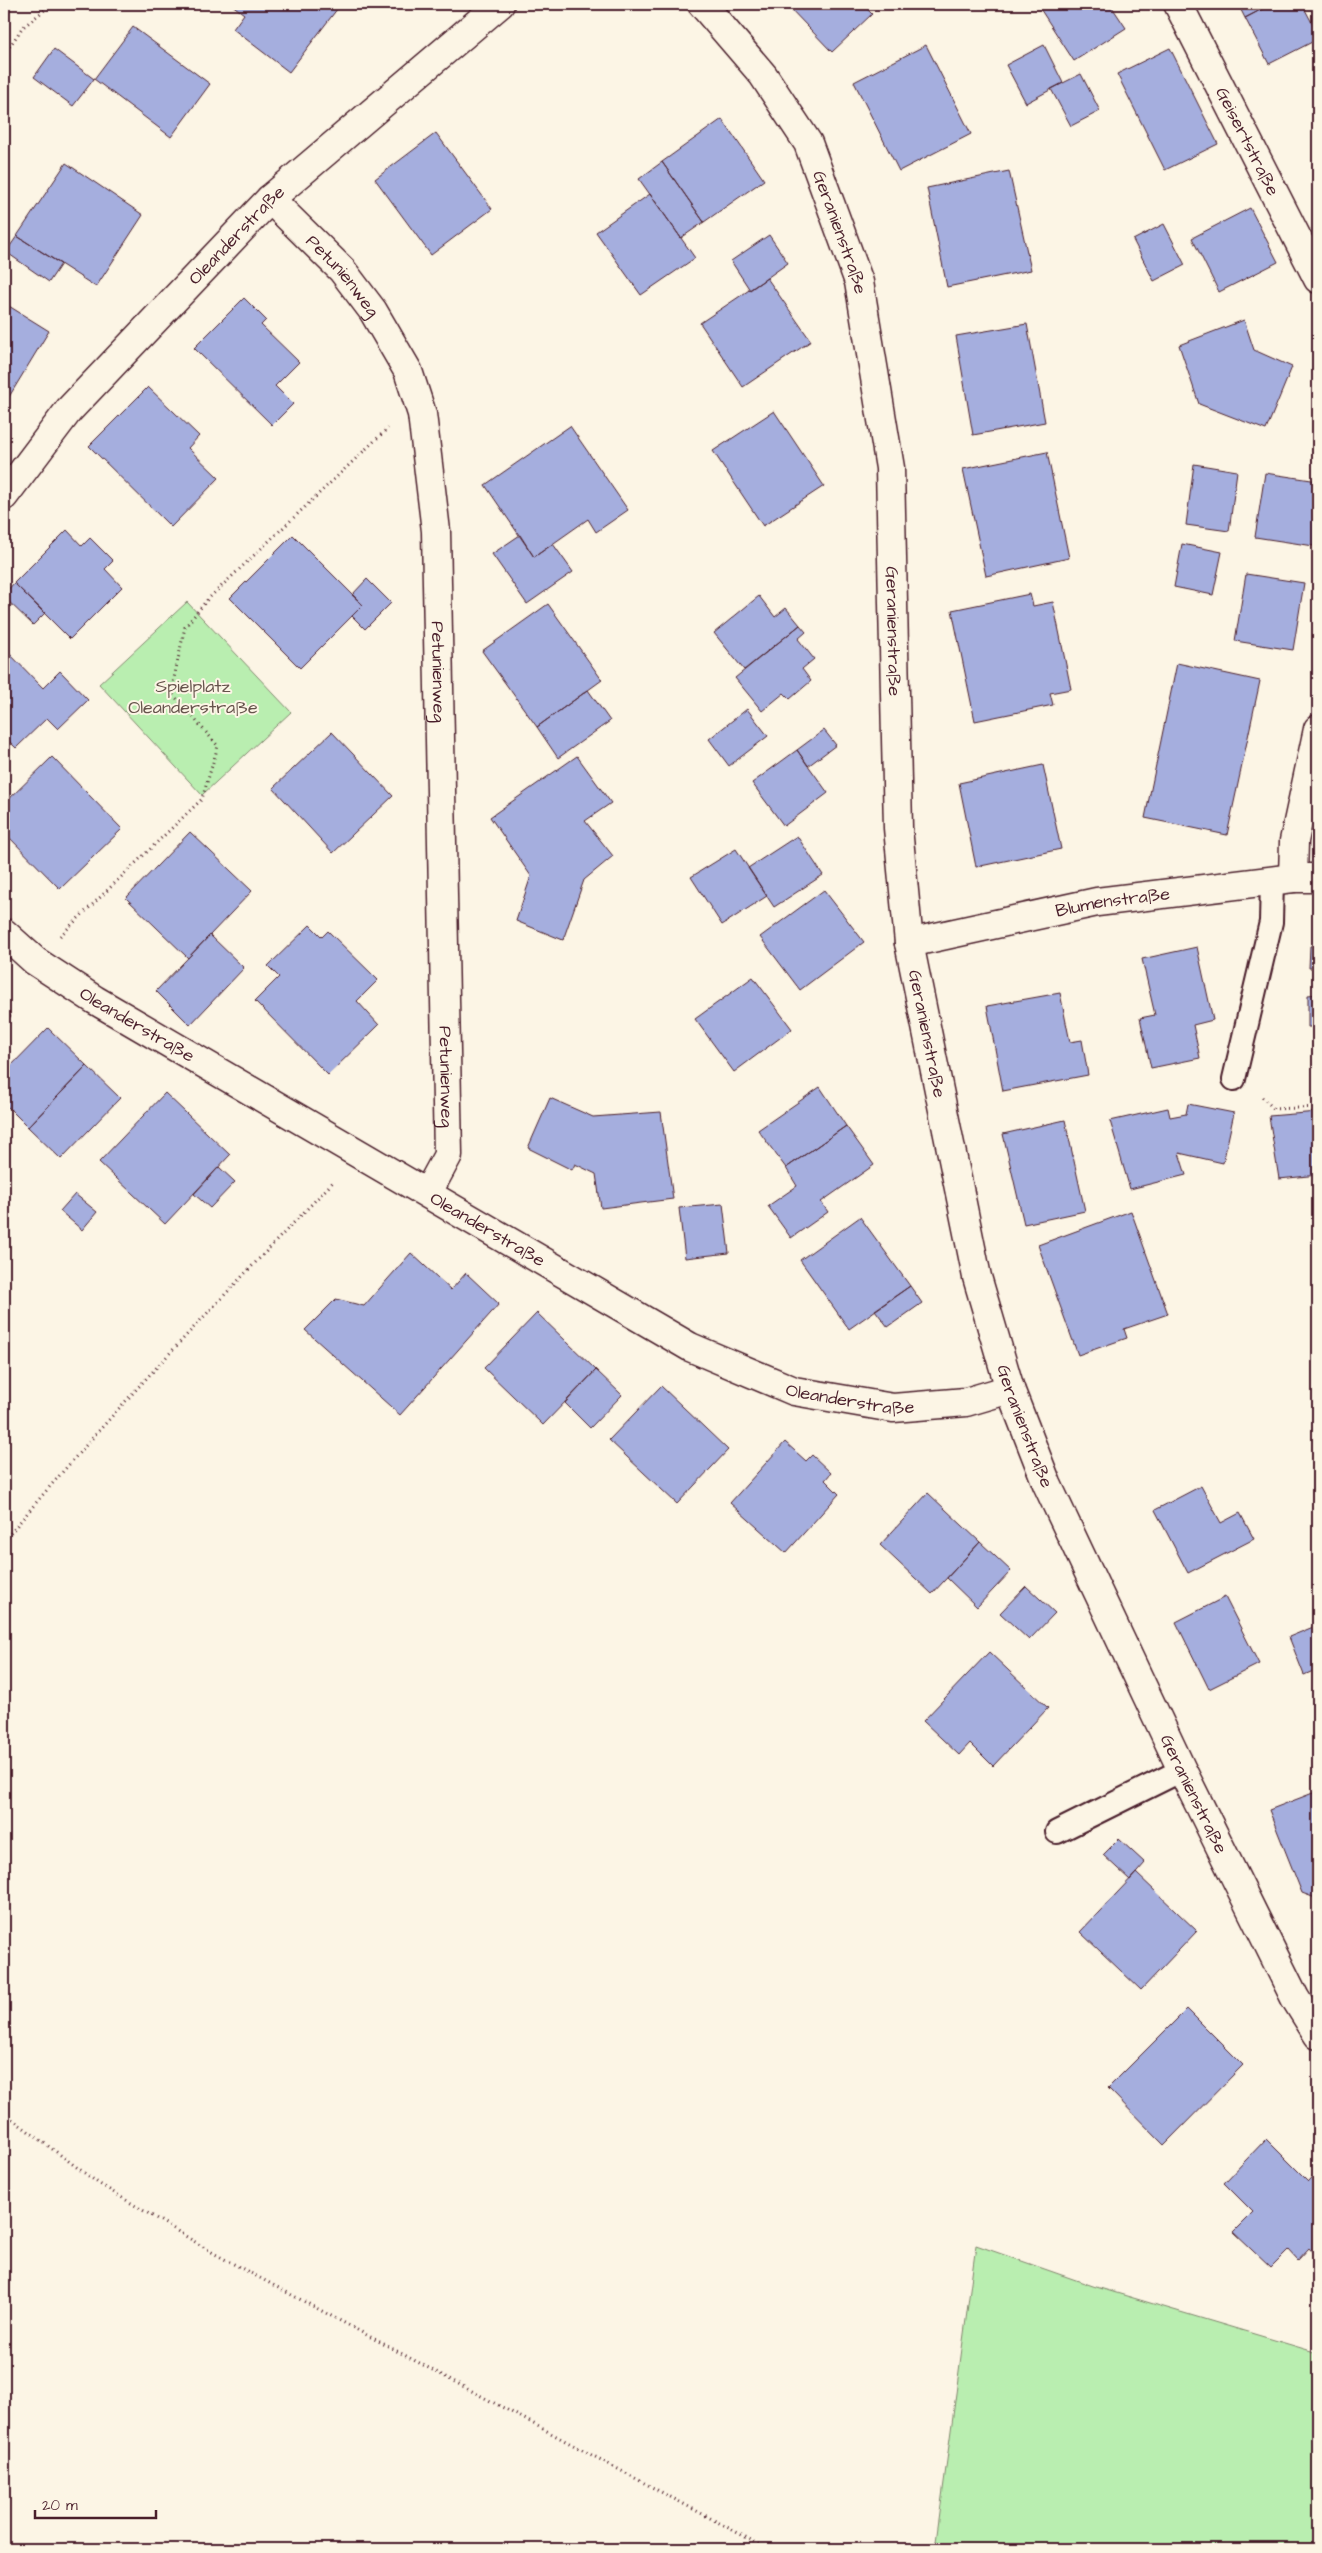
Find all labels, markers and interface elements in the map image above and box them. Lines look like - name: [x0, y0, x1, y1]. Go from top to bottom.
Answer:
- street label: Geisertstraße: [1209, 83, 1286, 200]
- street label: Geranienstraße: [806, 167, 873, 296]
- street label: Oleanderstraße: [183, 180, 291, 291]
- street label: Petunienweg: [300, 229, 385, 323]
- street label: Geranienstraße: [879, 566, 907, 697]
- street label: Petunienweg: [425, 621, 452, 723]
- park label: Spielplatz Oleanderstraße: [128, 674, 258, 720]
- street label: Blumenstraße: [1053, 881, 1172, 924]
- street label: Geranienstraße: [902, 968, 952, 1100]
- street label: Oleanderstraße: [74, 981, 199, 1069]
- street label: Petunienweg: [433, 1026, 459, 1128]
- street label: Oleanderstraße: [425, 1186, 550, 1273]
- street label: Geranienstraße: [990, 1362, 1059, 1492]
- street label: Oleanderstraße: [782, 1377, 916, 1421]
- street label: Geranienstraße: [1154, 1730, 1234, 1858]
- scale bar: [35, 2488, 156, 2520]
- text: 20 m: [42, 2495, 78, 2516]

